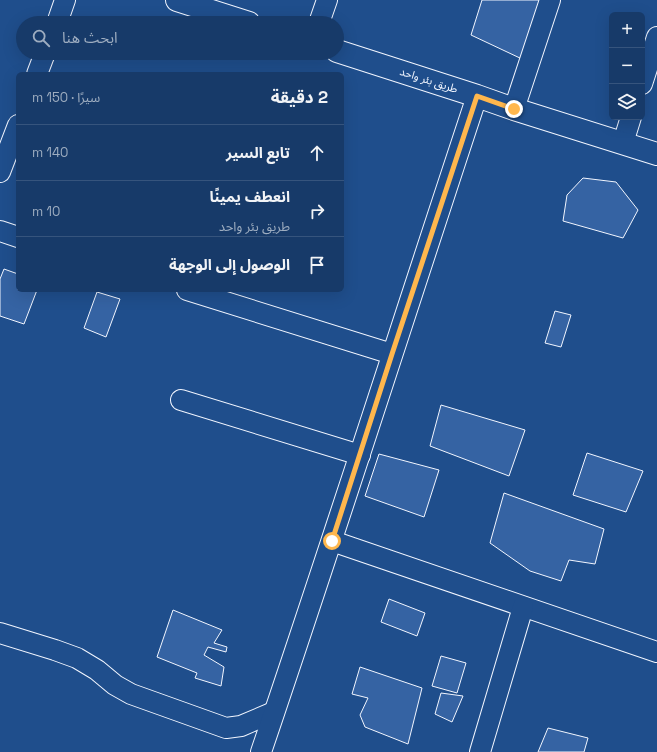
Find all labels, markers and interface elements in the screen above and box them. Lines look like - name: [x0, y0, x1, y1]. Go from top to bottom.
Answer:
- map controls: [609, 12, 645, 120]
- button: +: [609, 12, 645, 48]
- search box: [16, 16, 344, 60]
- icon: search: [30, 27, 52, 49]
- text: ابحث هنا: [62, 28, 118, 47]
- button: −: [609, 48, 645, 84]
- street label: طريق بئر واحد: [398, 64, 460, 96]
- button: layers: [609, 84, 645, 120]
- text: 2 دقيقة: [271, 86, 328, 108]
- text: سيرًا · 150 m: [32, 89, 100, 106]
- route end: [505, 100, 523, 118]
- icon: ahead: [306, 142, 328, 164]
- text: تابع السير: [226, 143, 290, 162]
- text: 140 m: [32, 144, 68, 161]
- text: انعطف يمينًا: [209, 187, 290, 206]
- icon: right: [306, 200, 328, 222]
- text: 10 m: [32, 203, 60, 220]
- text: طريق بئر واحد: [219, 218, 290, 235]
- icon: arrive: [306, 254, 328, 276]
- text: الوصول إلى الوجهة: [169, 255, 290, 274]
- route start: [323, 532, 341, 550]

